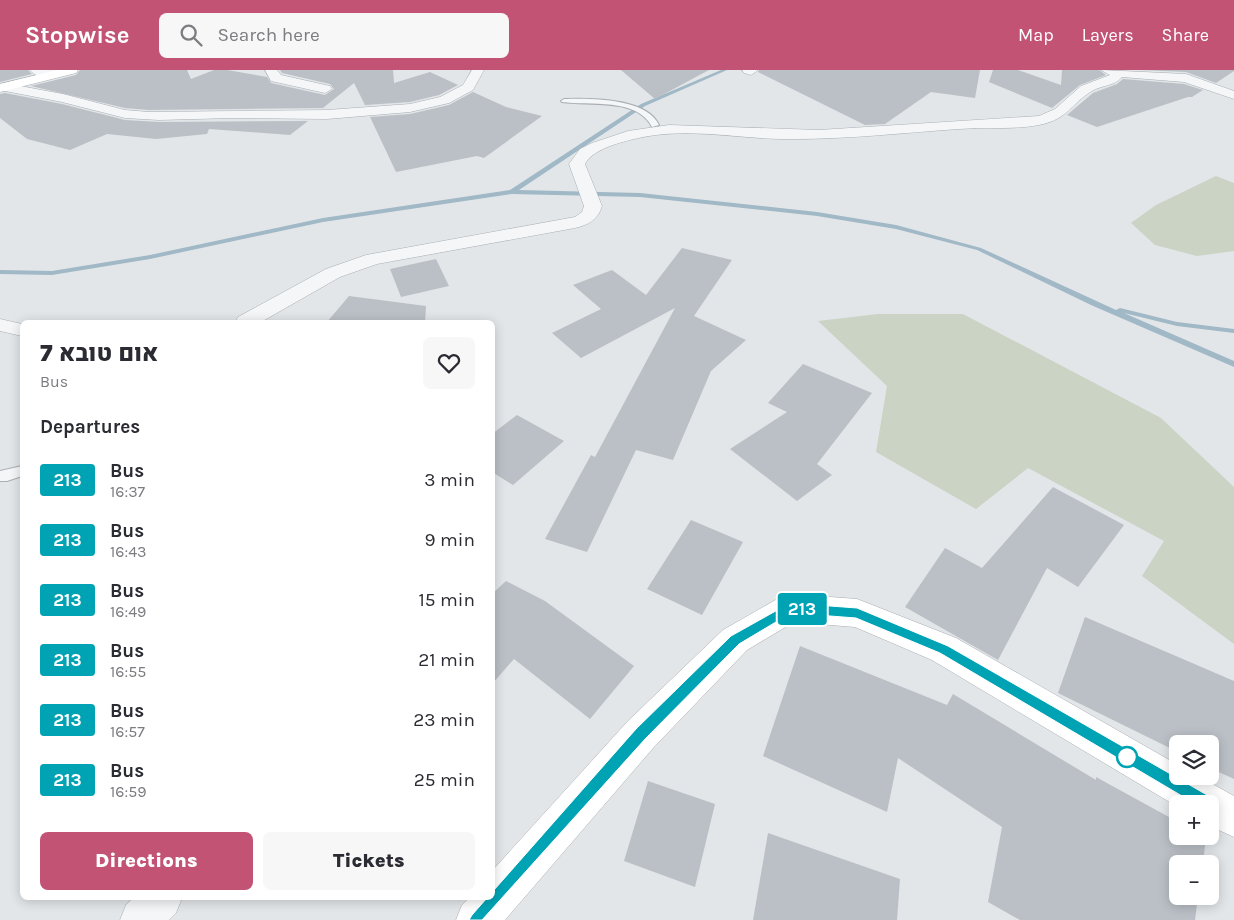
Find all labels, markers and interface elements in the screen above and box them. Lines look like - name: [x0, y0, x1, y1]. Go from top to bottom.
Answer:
- search box: [159, 13, 509, 58]
- text: Stopwise: [25, 21, 129, 49]
- icon: search: [177, 21, 205, 49]
- text: Search here: [217, 24, 320, 46]
- text: Map: [1018, 24, 1054, 46]
- text: Layers: [1082, 24, 1134, 46]
- text: Share: [1162, 24, 1209, 46]
- button: heart: [423, 337, 475, 389]
- text: אום טובא 7: [40, 339, 158, 367]
- text: Bus: [40, 372, 68, 391]
- text: Departures: [40, 416, 140, 438]
- text: Bus: [110, 460, 144, 482]
- text: 213: [53, 469, 82, 491]
- text: 3 min: [424, 469, 475, 491]
- text: 16:37: [110, 482, 145, 501]
- text: Bus: [110, 520, 144, 542]
- text: 213: [53, 529, 82, 551]
- text: 9 min: [425, 529, 475, 551]
- text: 16:43: [110, 542, 147, 561]
- text: Bus: [110, 580, 144, 602]
- text: 213: [53, 589, 82, 611]
- text: 15 min: [419, 589, 475, 611]
- line badge: 213: [773, 593, 831, 625]
- text: 213: [788, 598, 816, 620]
- text: 16:49: [110, 602, 146, 621]
- text: Bus: [110, 640, 144, 662]
- text: 213: [53, 649, 82, 671]
- text: 21 min: [418, 649, 475, 671]
- text: 16:55: [110, 662, 146, 681]
- text: Bus: [110, 700, 144, 722]
- text: 213: [53, 709, 82, 731]
- text: 23 min: [413, 709, 475, 731]
- text: 16:57: [110, 722, 145, 741]
- map controls: [1169, 735, 1219, 905]
- button: layers: [1169, 735, 1219, 785]
- unlabelled marker: [1116, 746, 1138, 768]
- text: Bus: [110, 760, 144, 782]
- text: 213: [53, 769, 82, 791]
- text: 25 min: [414, 769, 475, 791]
- text: 16:59: [110, 782, 146, 801]
- button: +: [1169, 795, 1219, 845]
- button: Directions: [40, 832, 253, 890]
- button: Tickets: [263, 832, 475, 890]
- button: −: [1169, 855, 1219, 905]

